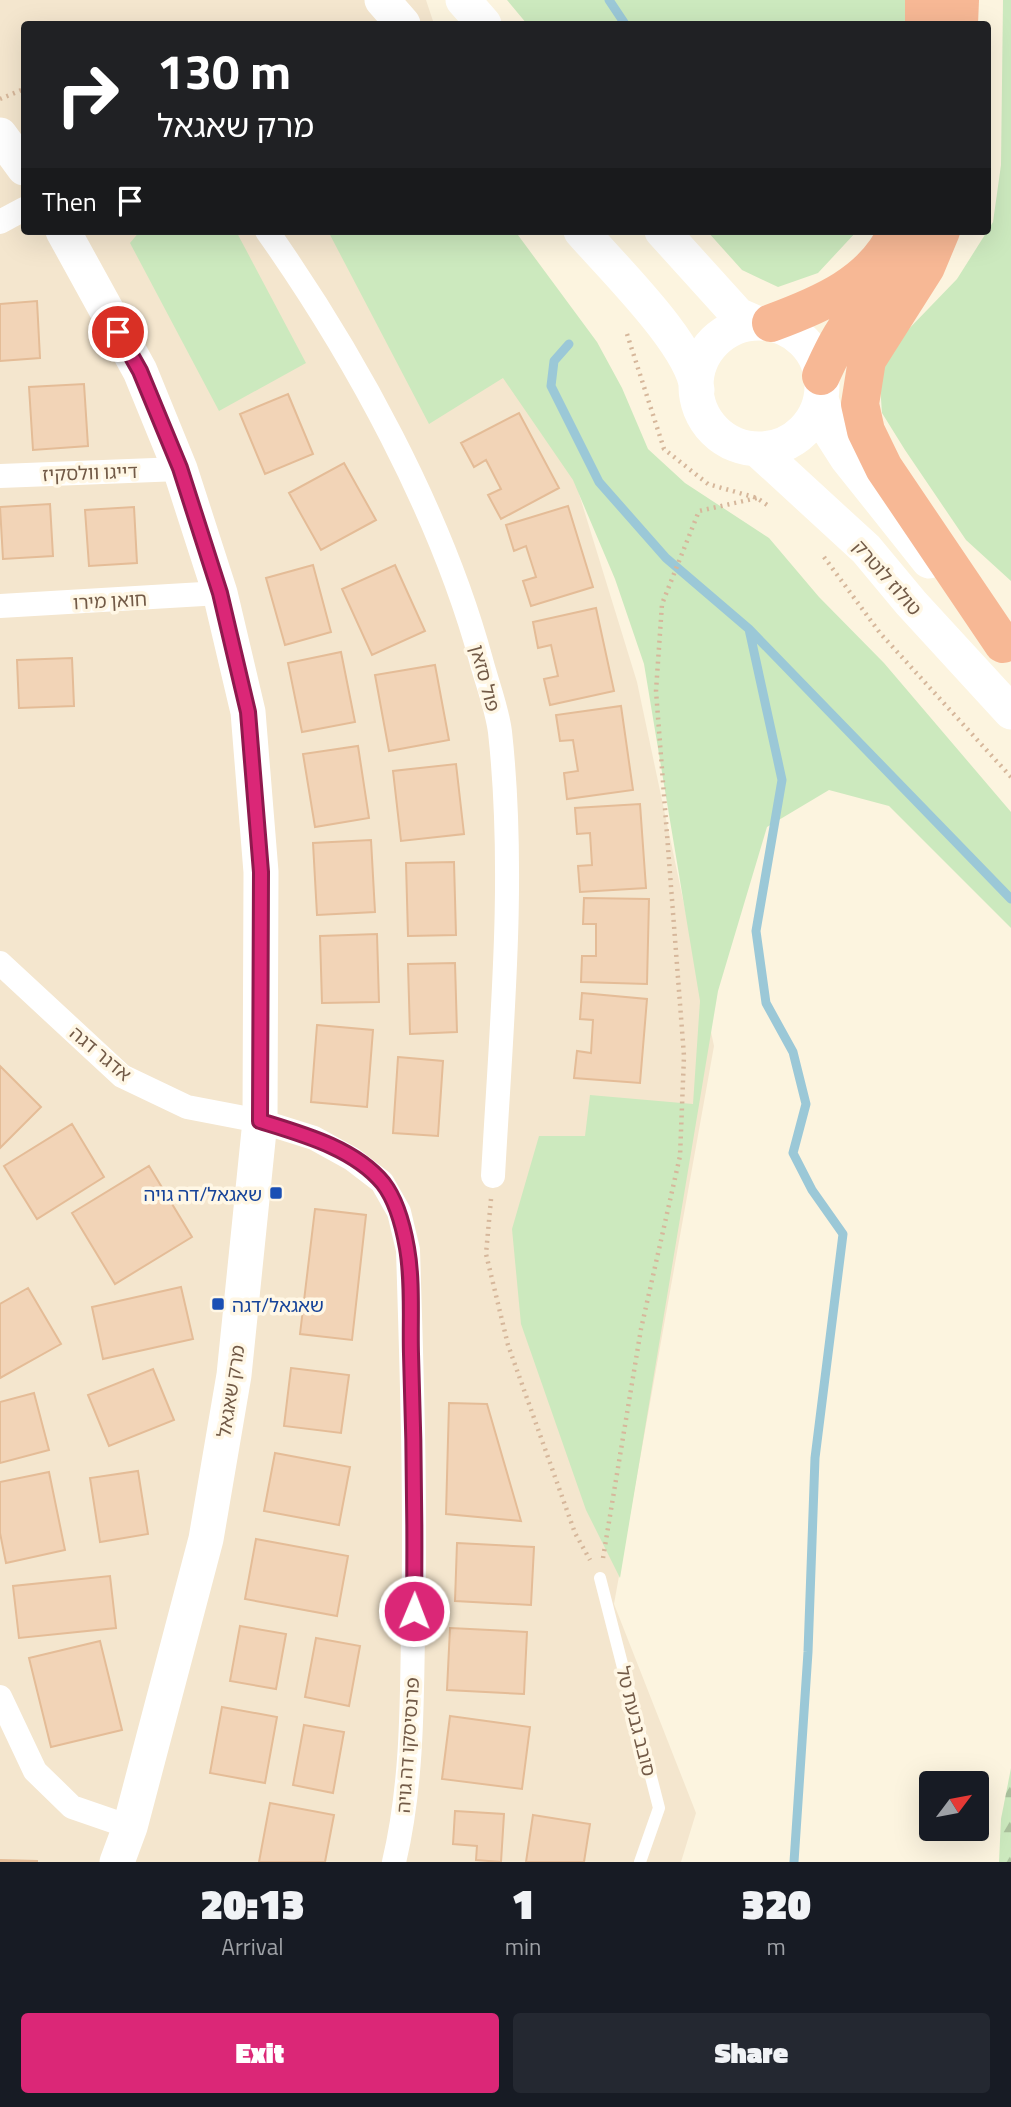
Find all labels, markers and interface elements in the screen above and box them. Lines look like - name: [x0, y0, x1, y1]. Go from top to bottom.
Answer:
- text: 130 m: [157, 33, 291, 108]
- icon: right: [42, 49, 133, 140]
- text: מרק שאגאל: [157, 101, 314, 149]
- text: Then: [42, 182, 97, 221]
- icon: arrive: [111, 182, 149, 220]
- pin: [88, 302, 148, 362]
- icon: arrive: [99, 313, 137, 351]
- street label: דייגו וולסקיז: [42, 456, 138, 488]
- street label: טולוז לוטרק: [847, 532, 929, 622]
- street label: חואן מירו: [72, 584, 148, 616]
- street label: פול סזאן: [463, 641, 509, 715]
- street label: אדגר דגה: [64, 1018, 138, 1088]
- place label: שאגאל/דה גויה: [143, 1179, 262, 1208]
- marker: שאגאל/דה גויה: [268, 1185, 284, 1201]
- place label: שאגאל/דגה: [232, 1290, 324, 1319]
- marker: שאגאל/דגה: [210, 1296, 226, 1312]
- street label: מרק שאגאל: [208, 1343, 252, 1439]
- position arrow: [377, 1574, 451, 1648]
- street label: סובב גבעת טל: [609, 1663, 665, 1779]
- street label: פרנסיסקו דה גויה: [388, 1676, 426, 1814]
- north arrow: [919, 1771, 989, 1841]
- map controls: [919, 1771, 989, 1841]
- text: 20:13: [200, 1871, 305, 1935]
- text: 1: [512, 1871, 535, 1935]
- text: 320: [742, 1871, 811, 1935]
- text: Arrival: [221, 1929, 284, 1964]
- text: min: [505, 1929, 541, 1964]
- text: m: [767, 1929, 786, 1964]
- button: Exit: [21, 2013, 499, 2093]
- button: Share: [513, 2013, 990, 2093]

